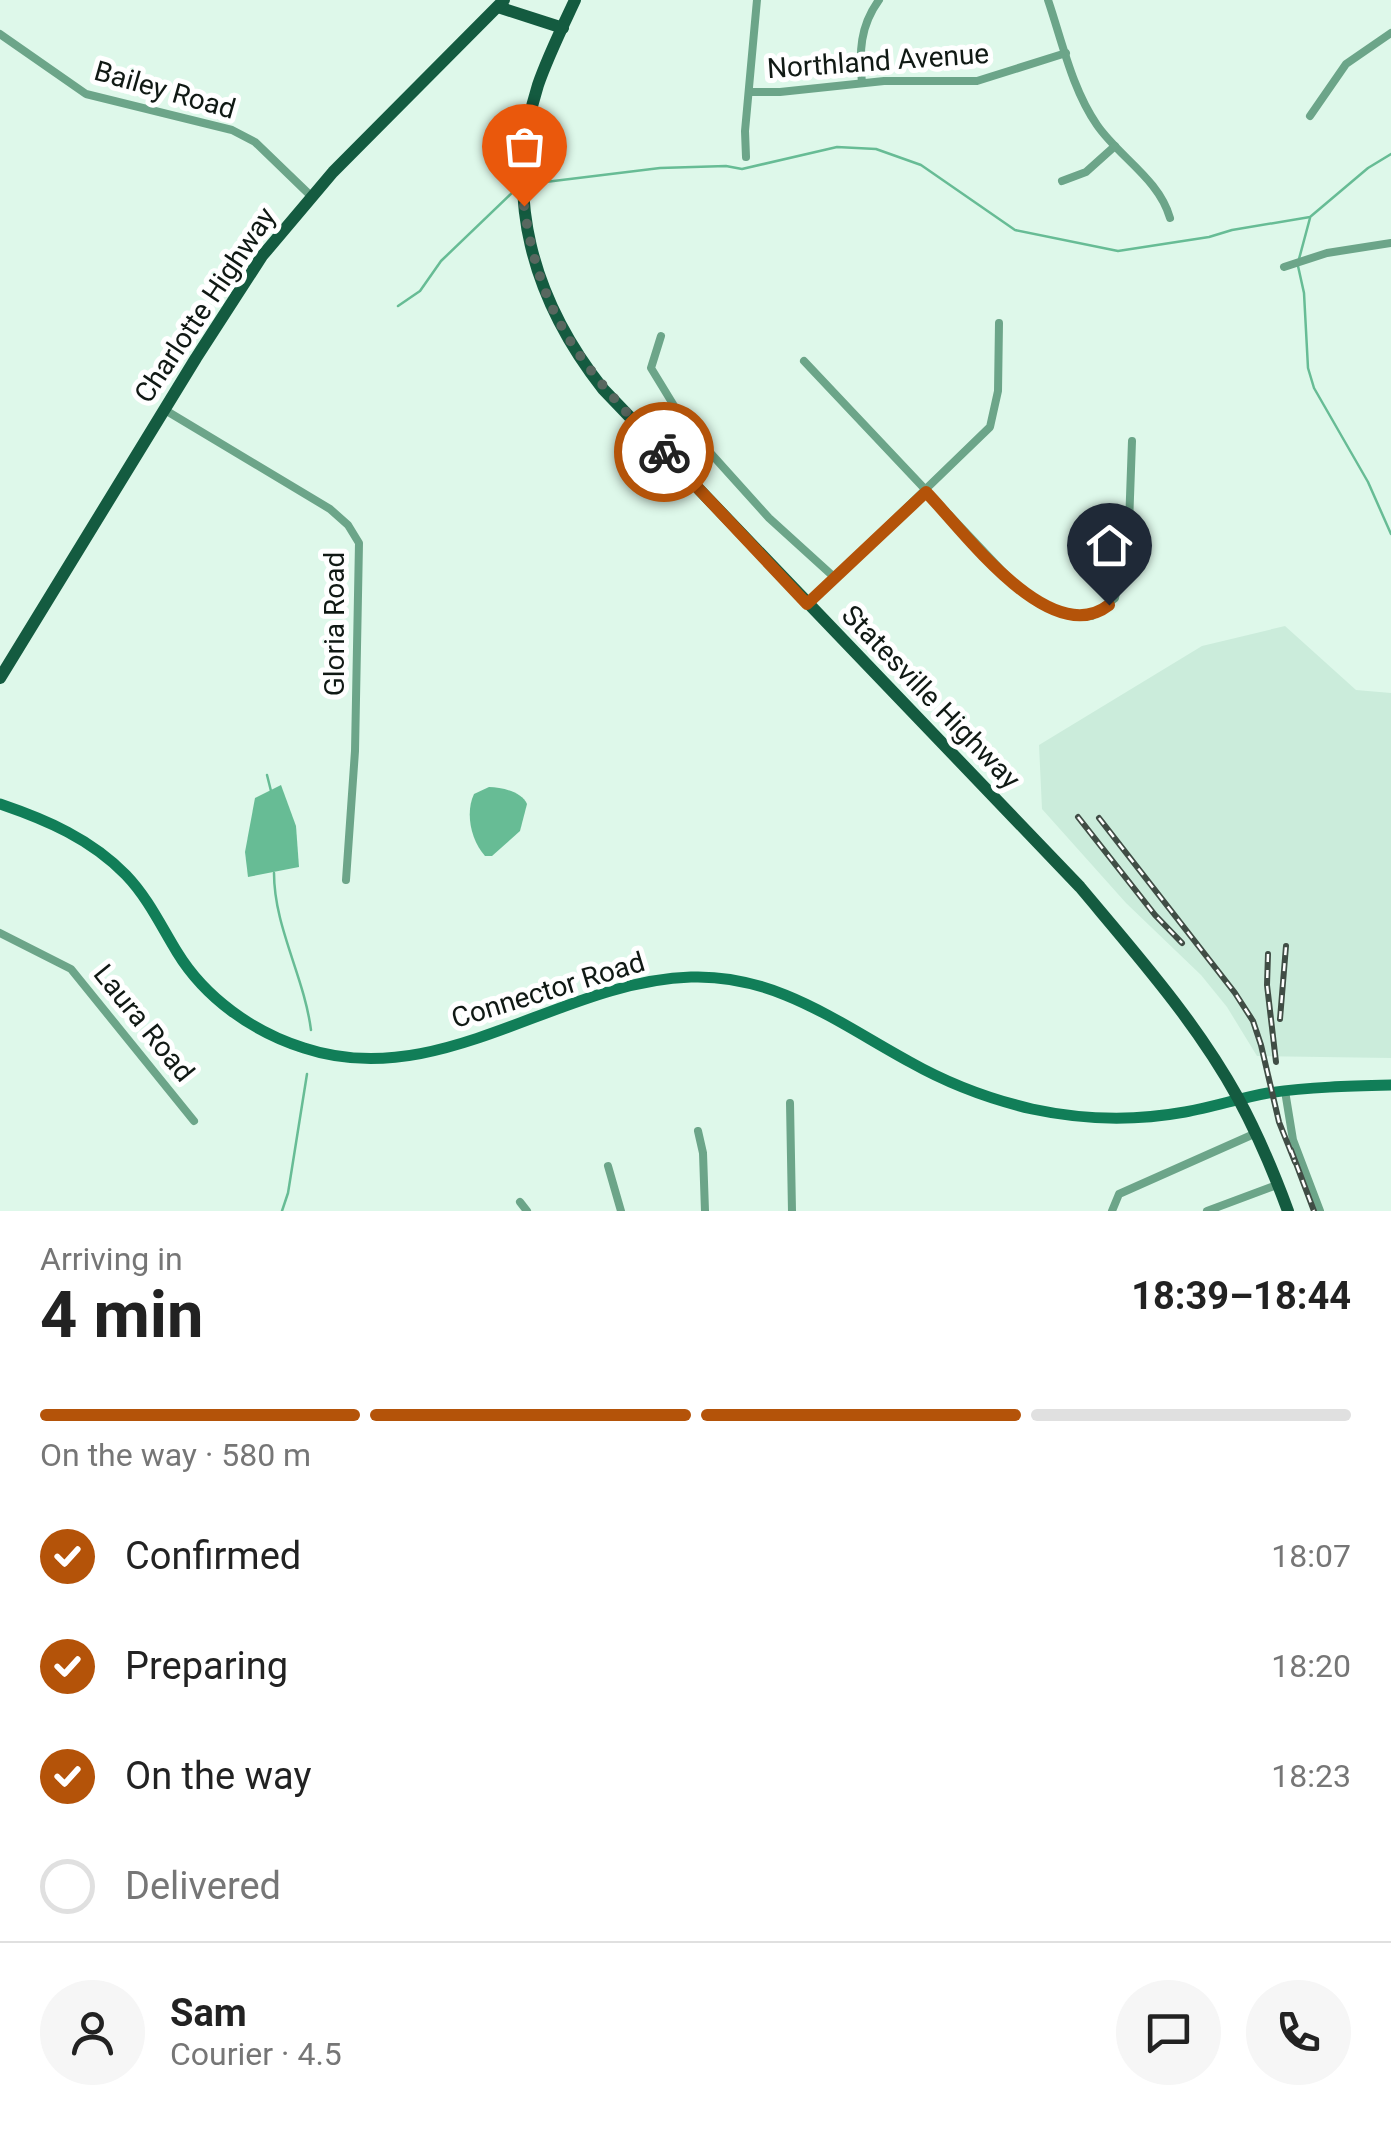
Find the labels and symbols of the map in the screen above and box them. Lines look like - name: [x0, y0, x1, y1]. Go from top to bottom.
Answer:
- street label: Northland Avenue: [766, 37, 990, 85]
- street label: Bailey Road: [91, 54, 239, 126]
- pin: [482, 104, 567, 207]
- street label: Charlotte Highway: [127, 201, 283, 409]
- courier: [614, 402, 714, 502]
- pin: [1067, 503, 1152, 606]
- street label: Gloria Road: [318, 552, 351, 696]
- street label: Statesville Highway: [835, 598, 1027, 796]
- street label: Connector Road: [447, 945, 649, 1035]
- street label: Laura Road: [87, 958, 201, 1088]

